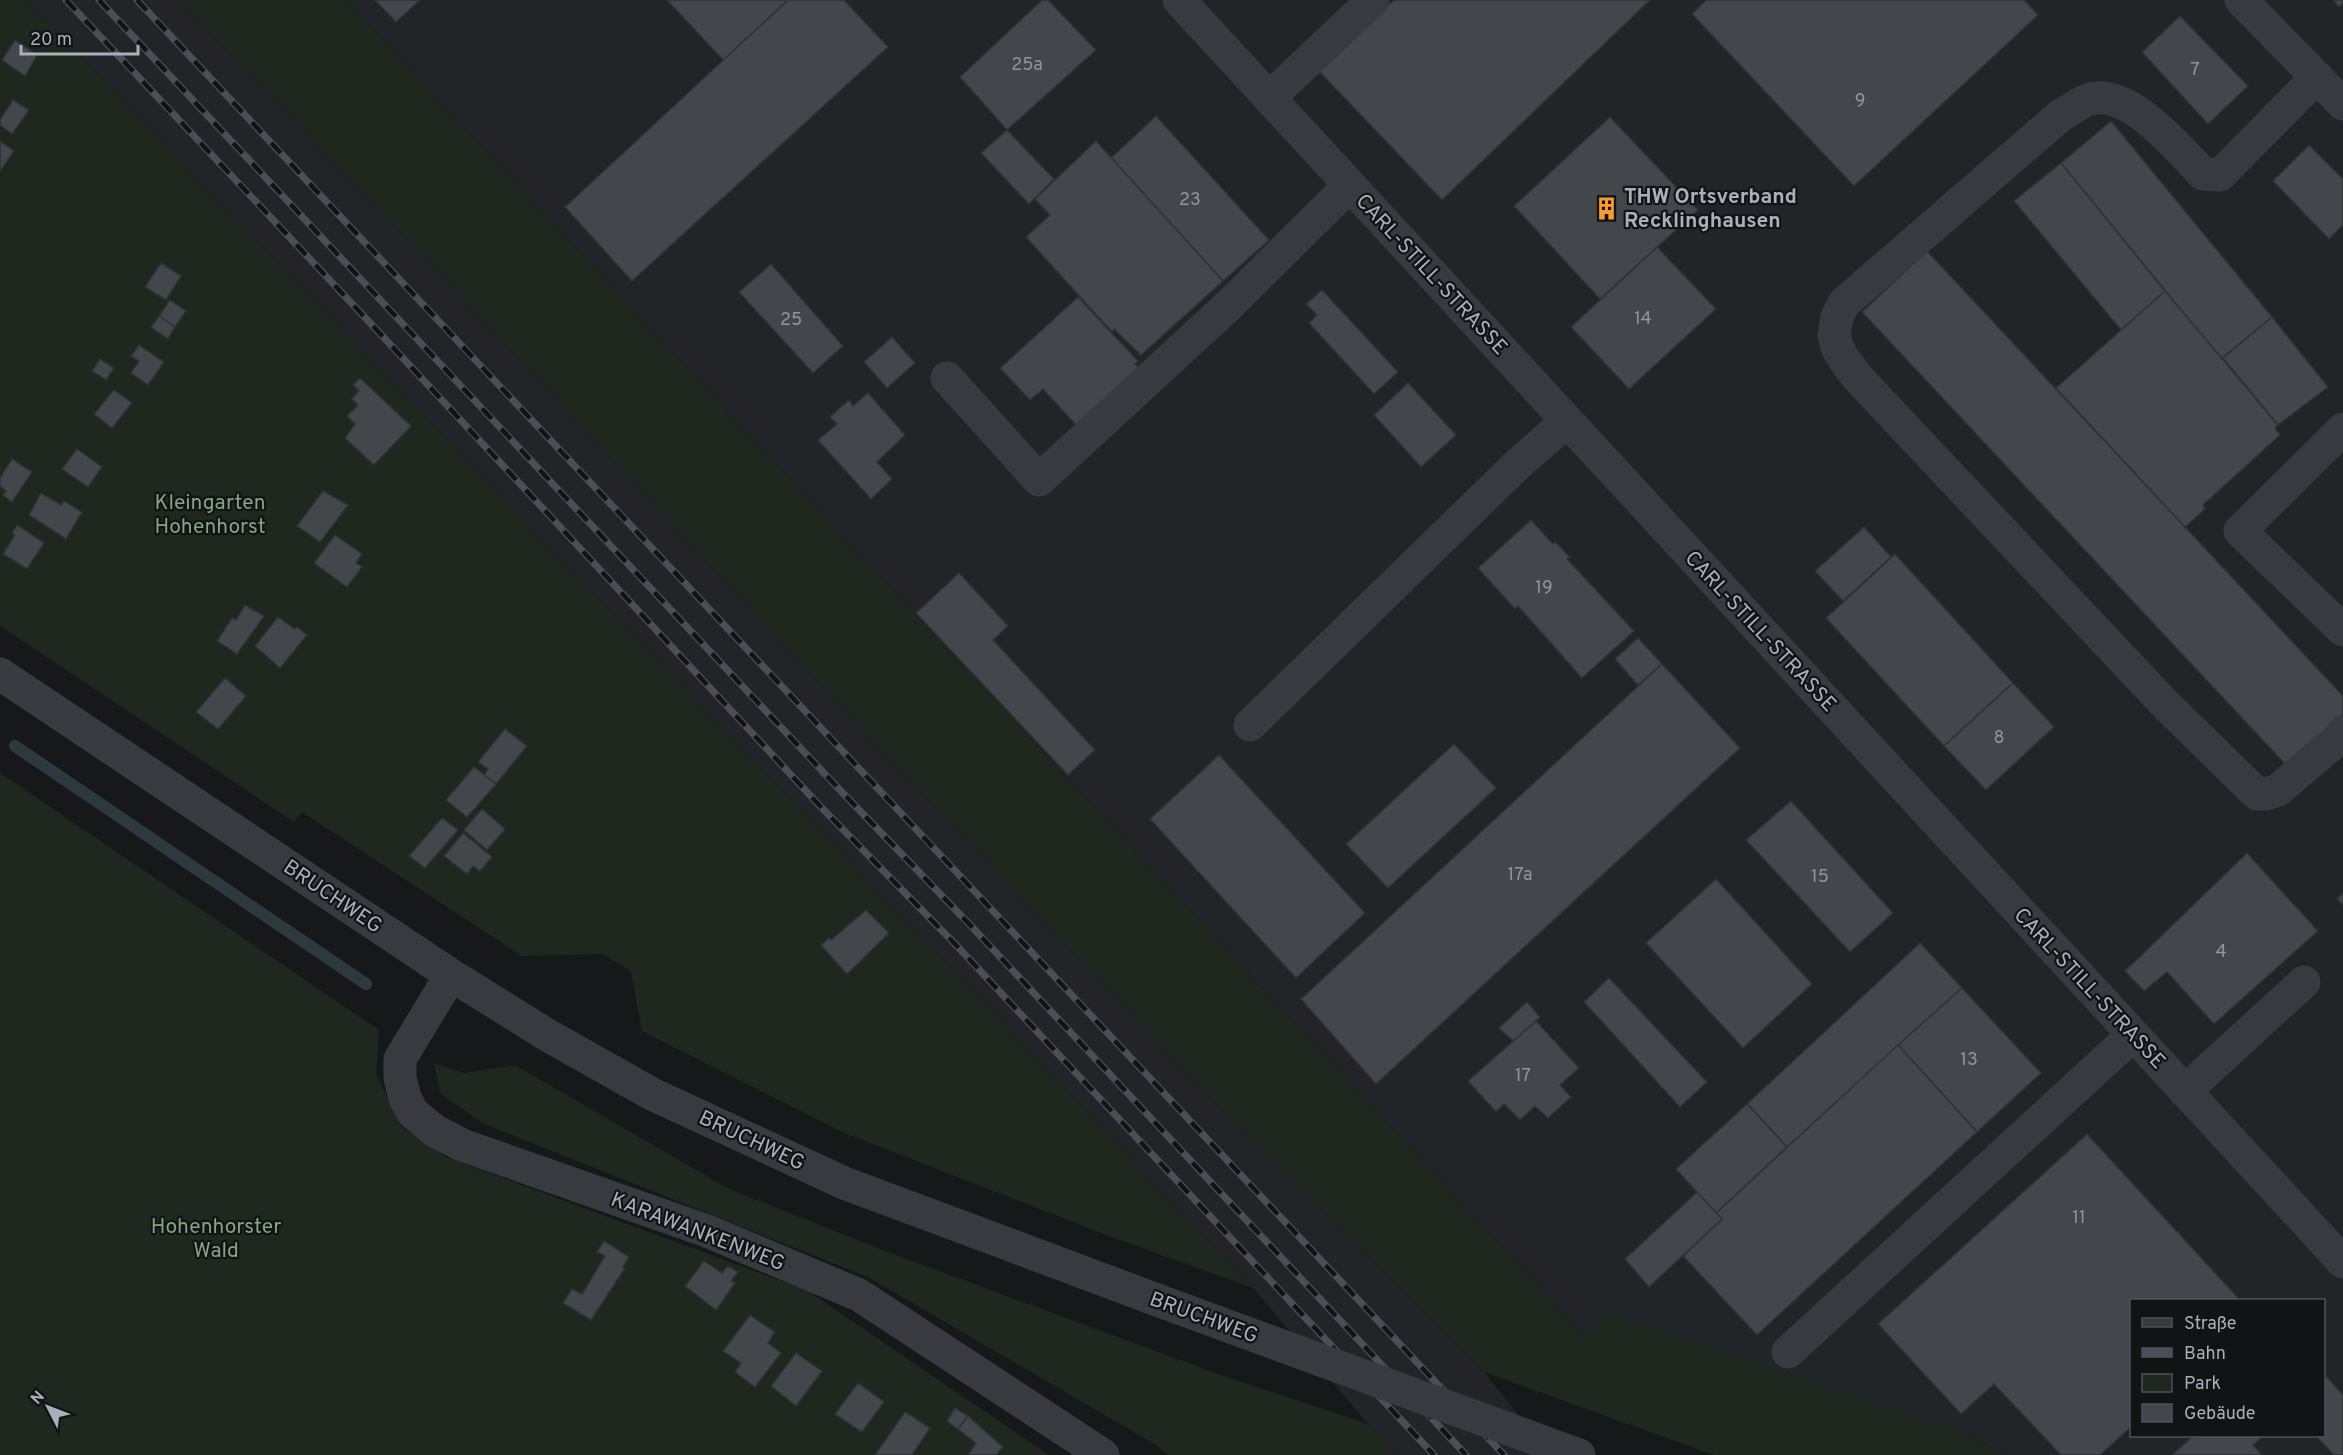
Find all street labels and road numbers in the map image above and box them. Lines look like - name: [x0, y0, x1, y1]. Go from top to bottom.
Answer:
- street label: CARL-STILL-STRASSE: [1349, 189, 1513, 361]
- street label: CARL-STILL-STRASSE: [1678, 546, 1842, 718]
- street label: BRUCHWEG: [278, 854, 387, 940]
- street label: CARL-STILL-STRASSE: [2007, 903, 2171, 1075]
- street label: BRUCHWEG: [694, 1105, 809, 1178]
- street label: KARAWANKENWEG: [607, 1187, 788, 1278]
- street label: BRUCHWEG: [1145, 1286, 1261, 1351]

